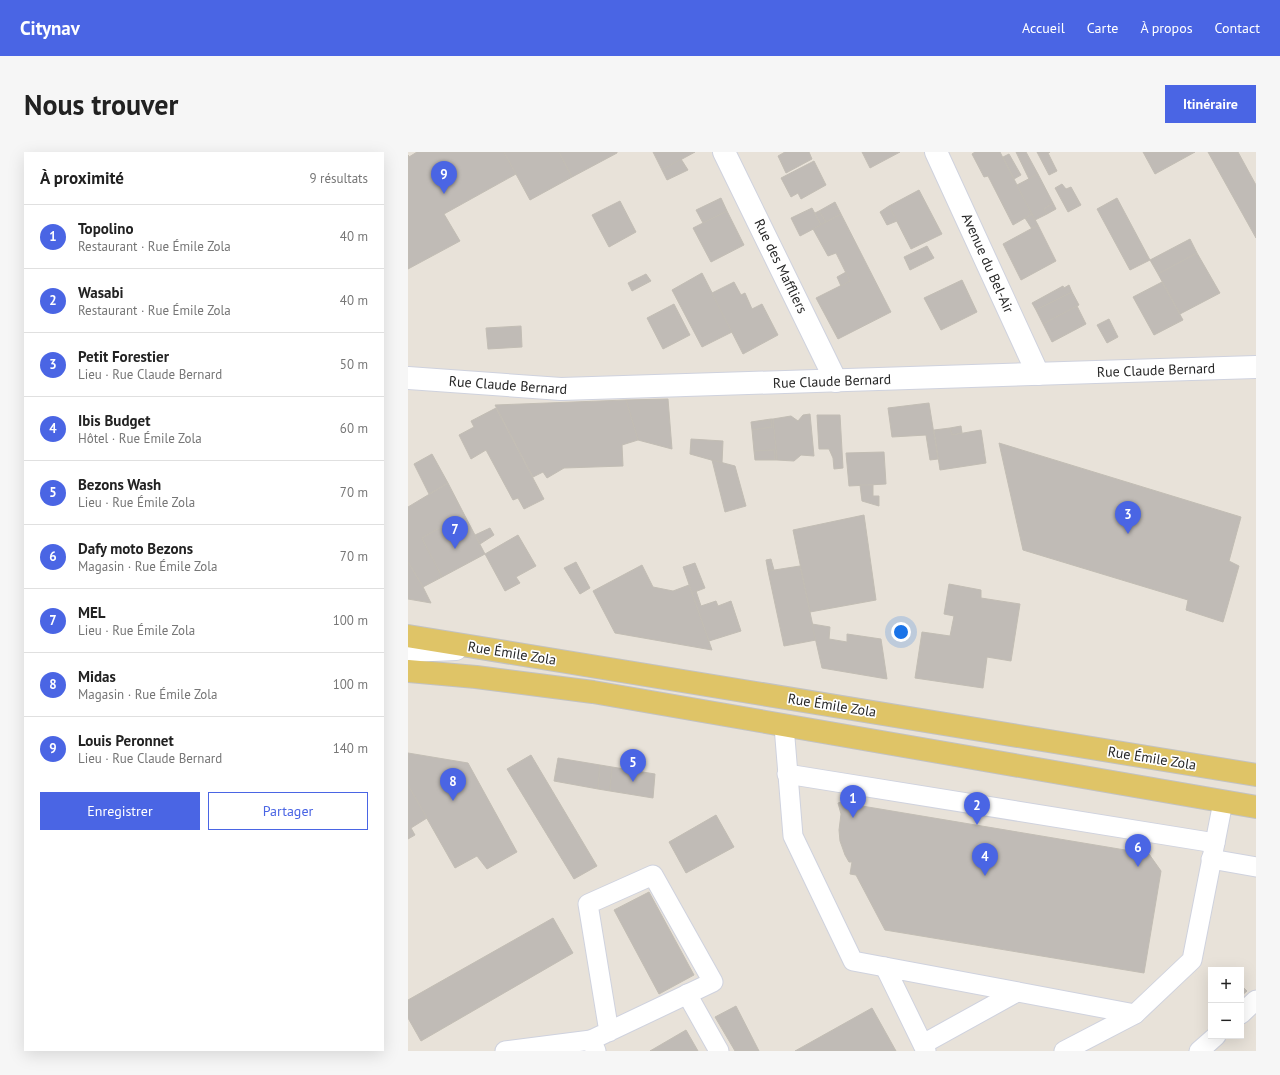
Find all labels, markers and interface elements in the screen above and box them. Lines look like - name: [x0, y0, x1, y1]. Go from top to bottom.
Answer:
- text: Citynav: [20, 16, 80, 40]
- text: Accueil: [1022, 19, 1065, 37]
- text: Carte: [1087, 19, 1118, 37]
- text: À propos: [1140, 19, 1193, 37]
- text: Contact: [1215, 19, 1260, 37]
- button: Itinéraire: [1165, 85, 1256, 123]
- text: Nous trouver: [24, 86, 178, 123]
- pin: 9: [431, 161, 457, 194]
- text: À proximité: [40, 167, 124, 189]
- text: 9 résultats: [309, 170, 368, 187]
- street label: Avenue du Bel-Air: [958, 210, 1018, 316]
- street label: Rue des Maffliers: [750, 216, 812, 316]
- text: Topolino: [78, 219, 134, 238]
- text: 1: [49, 228, 57, 245]
- text: 40 m: [340, 228, 368, 245]
- text: Restaurant · Rue Émile Zola: [78, 238, 231, 255]
- text: Wasabi: [78, 283, 124, 302]
- text: 2: [49, 292, 57, 309]
- text: 40 m: [340, 292, 368, 309]
- text: Restaurant · Rue Émile Zola: [78, 302, 231, 319]
- text: Petit Forestier: [78, 347, 169, 366]
- text: 3: [49, 356, 57, 373]
- text: 50 m: [340, 356, 368, 373]
- street label: Rue Claude Bernard: [1096, 359, 1216, 381]
- text: Lieu · Rue Claude Bernard: [78, 366, 222, 383]
- street label: Rue Claude Bernard: [772, 370, 892, 392]
- street label: Rue Claude Bernard: [448, 372, 568, 398]
- text: Ibis Budget: [78, 411, 150, 430]
- text: 4: [49, 420, 57, 437]
- text: 60 m: [340, 420, 368, 437]
- text: Hôtel · Rue Émile Zola: [78, 430, 202, 447]
- text: Bezons Wash: [78, 475, 161, 494]
- text: 5: [49, 484, 57, 501]
- text: 70 m: [340, 484, 368, 501]
- text: Lieu · Rue Émile Zola: [78, 494, 195, 511]
- pin: 3: [1115, 501, 1141, 534]
- pin: 7: [442, 516, 468, 549]
- text: Dafy moto Bezons: [78, 539, 193, 558]
- text: 6: [49, 548, 57, 565]
- text: 70 m: [340, 548, 368, 565]
- text: Magasin · Rue Émile Zola: [78, 558, 218, 575]
- text: MEL: [78, 603, 106, 622]
- text: 7: [49, 612, 57, 629]
- text: 100 m: [333, 612, 368, 629]
- text: Lieu · Rue Émile Zola: [78, 622, 195, 639]
- your location: [891, 622, 911, 642]
- street label: Rue Émile Zola: [466, 637, 558, 669]
- text: Midas: [78, 667, 116, 686]
- text: 8: [49, 676, 57, 693]
- text: 100 m: [333, 676, 368, 693]
- text: Magasin · Rue Émile Zola: [78, 686, 218, 703]
- street label: Rue Émile Zola: [786, 689, 878, 721]
- text: Louis Peronnet: [78, 731, 174, 750]
- text: 9: [49, 740, 57, 757]
- text: 140 m: [333, 740, 368, 757]
- street label: Rue Émile Zola: [1106, 742, 1198, 774]
- pin: 5: [620, 749, 646, 782]
- text: Lieu · Rue Claude Bernard: [78, 750, 222, 767]
- pin: 8: [440, 768, 466, 801]
- pin: 1: [840, 785, 866, 818]
- button: Enregistrer: [40, 792, 200, 830]
- button: Partager: [208, 792, 368, 830]
- pin: 2: [964, 792, 990, 825]
- pin: 6: [1125, 834, 1151, 867]
- pin: 4: [972, 843, 998, 876]
- map controls: [1208, 967, 1244, 1039]
- button: +: [1208, 967, 1244, 1003]
- button: −: [1208, 1003, 1244, 1039]

